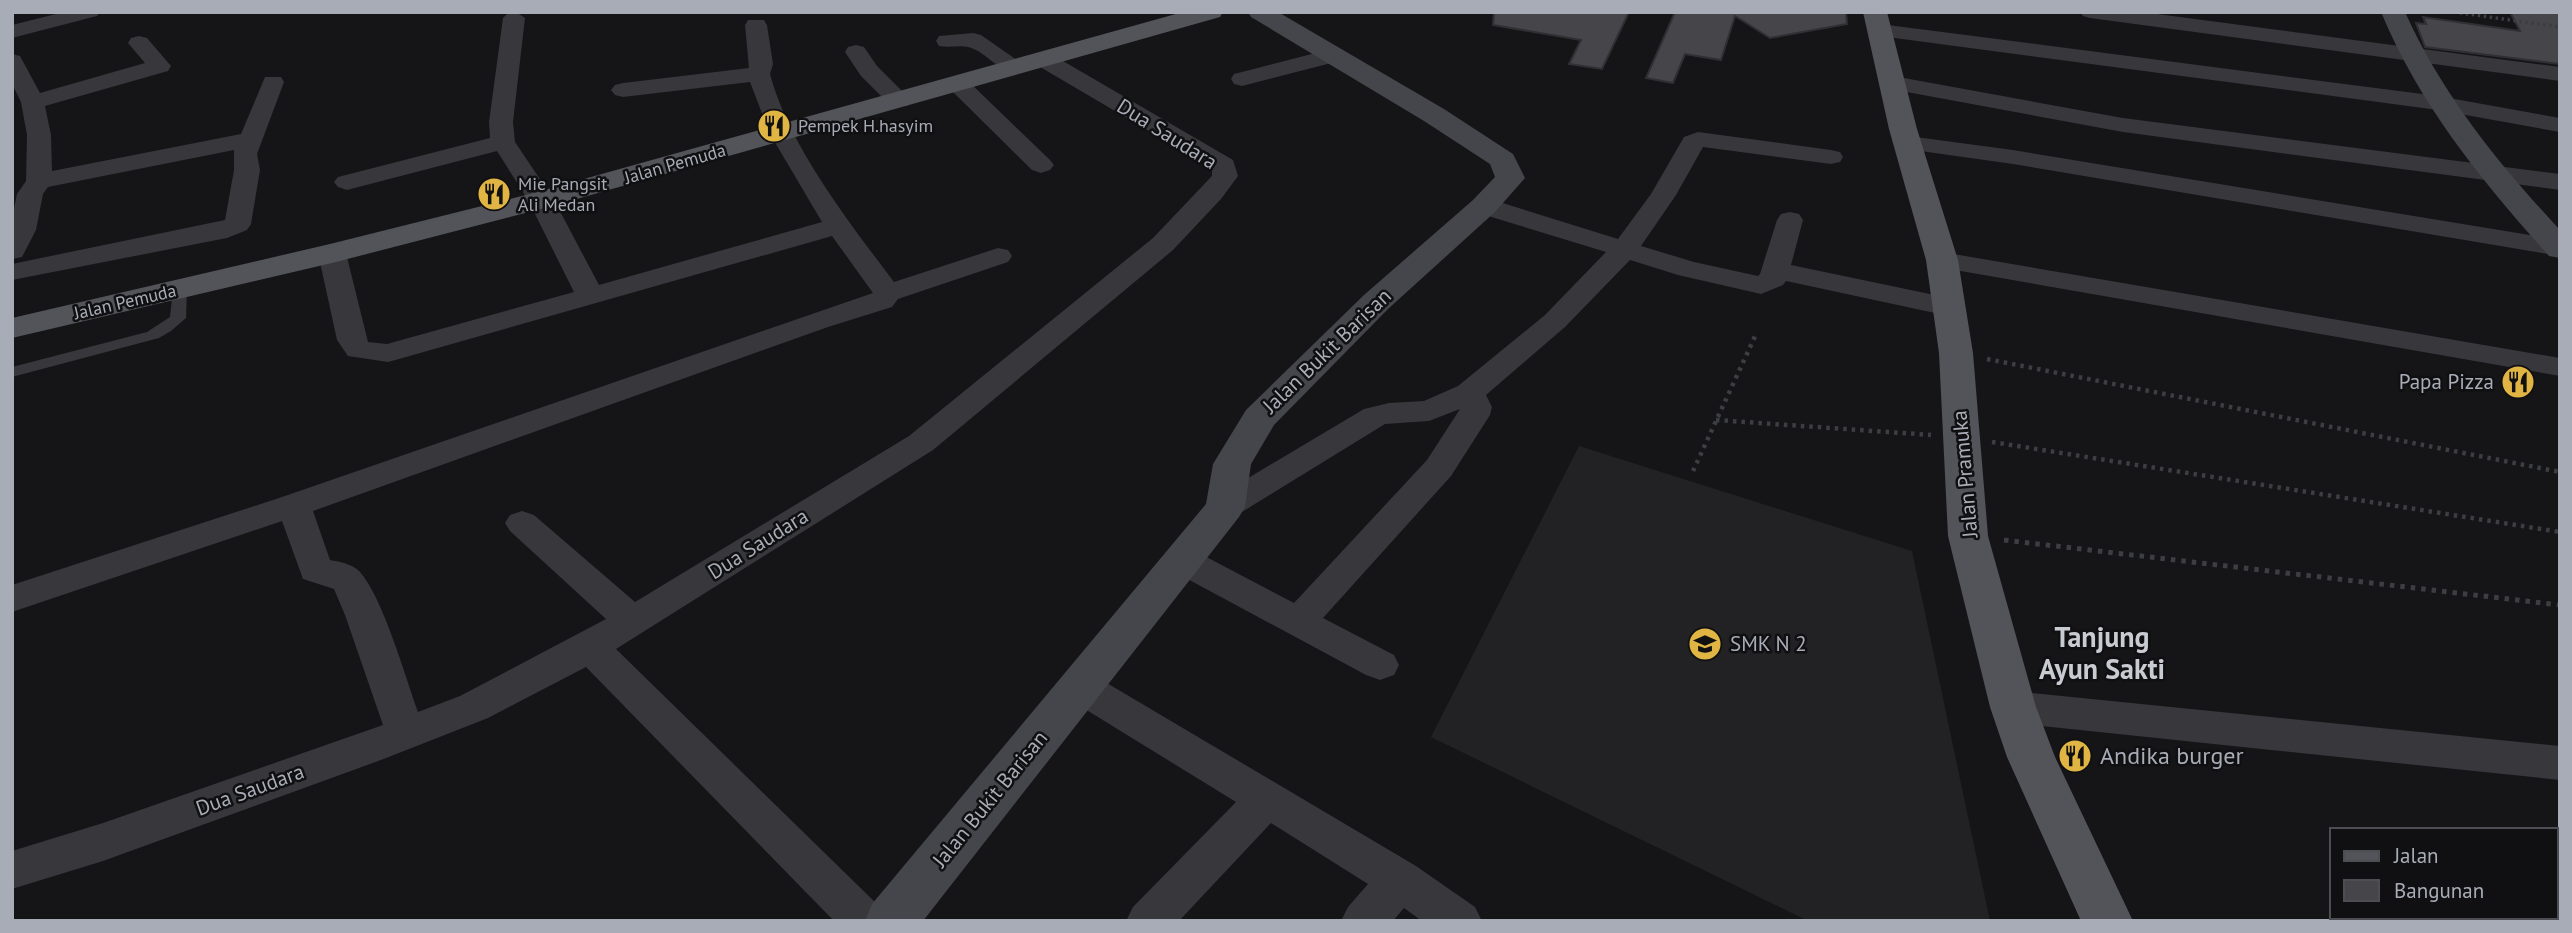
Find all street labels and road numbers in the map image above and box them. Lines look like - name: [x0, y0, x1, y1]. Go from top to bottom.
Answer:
- street label: Dua Saudara: [1112, 92, 1222, 175]
- street label: Jalan Pemuda: [621, 138, 728, 189]
- street label: Jalan Pemuda: [70, 279, 178, 325]
- street label: Jalan Bukit Barisan: [1256, 282, 1397, 420]
- street label: Jalan Pramuka: [1945, 409, 1984, 540]
- street label: Dua Saudara: [703, 502, 813, 585]
- street label: Jalan Bukit Barisan: [926, 725, 1053, 873]
- street label: Dua Saudara: [192, 757, 308, 822]

